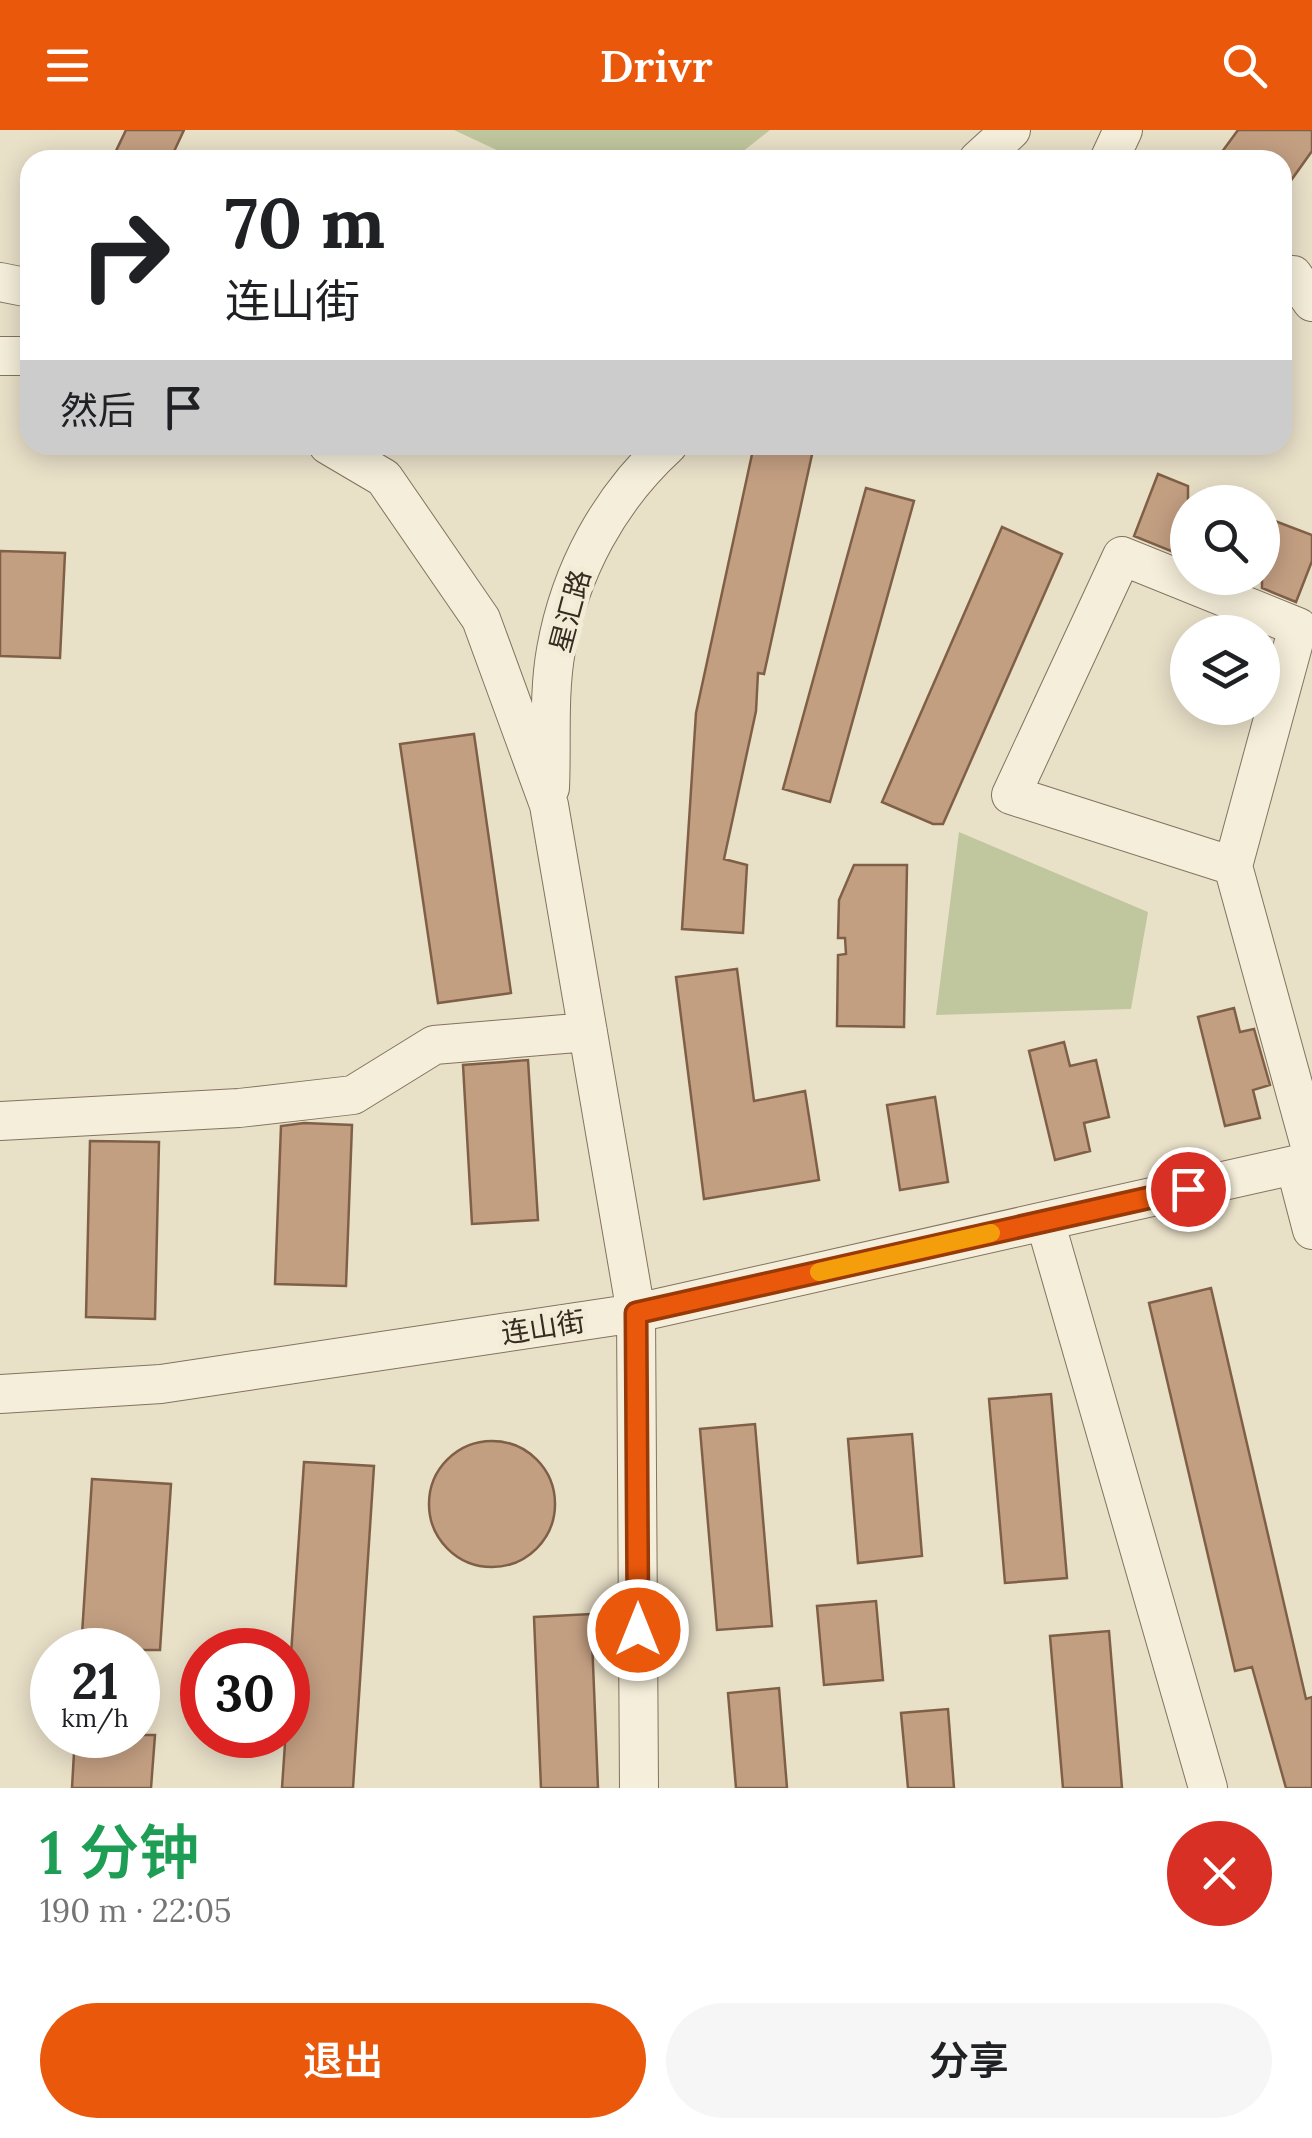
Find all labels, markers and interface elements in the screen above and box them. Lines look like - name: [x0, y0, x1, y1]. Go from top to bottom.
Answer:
- text: Drivr: [599, 37, 713, 94]
- icon: menu: [40, 38, 95, 93]
- icon: search: [1217, 38, 1272, 93]
- text: 70 m: [225, 178, 385, 267]
- icon: right: [60, 190, 190, 320]
- text: 连山街: [225, 272, 360, 329]
- icon: arrive: [156, 380, 211, 435]
- text: 然后: [60, 386, 136, 434]
- map controls: [1170, 485, 1280, 725]
- button: search: [1170, 485, 1280, 595]
- street label: 星汇路: [542, 566, 598, 656]
- button: layers: [1170, 615, 1280, 725]
- pin: [1146, 1147, 1231, 1232]
- icon: arrive: [1161, 1162, 1216, 1217]
- street label: 连山街: [499, 1303, 587, 1351]
- position arrow: [586, 1578, 690, 1682]
- speed limit sign: 30: [180, 1628, 310, 1758]
- text: 21: [72, 1649, 118, 1713]
- text: km/h: [61, 1702, 129, 1734]
- text: 1 分钟: [40, 1814, 199, 1890]
- button: close: [1167, 1821, 1272, 1926]
- text: 190 m · 22:05: [40, 1890, 232, 1931]
- button: 退出: [40, 2003, 646, 2118]
- button: 分享: [666, 2003, 1272, 2118]

